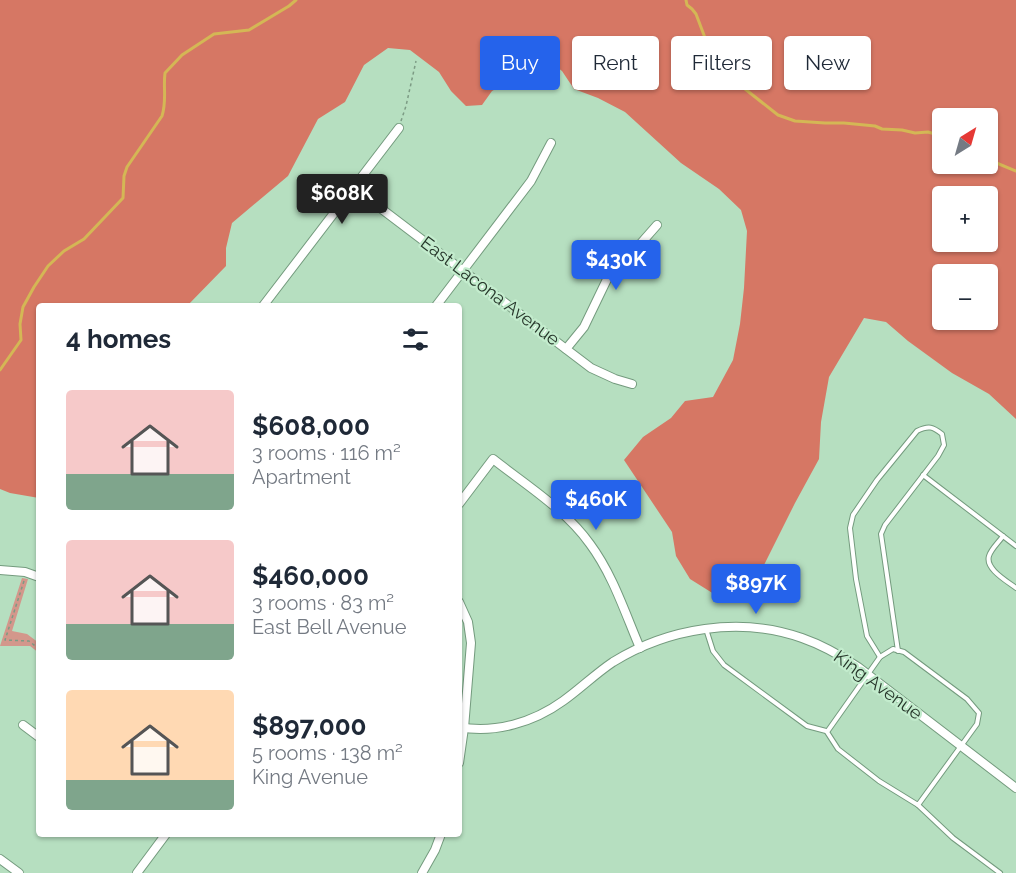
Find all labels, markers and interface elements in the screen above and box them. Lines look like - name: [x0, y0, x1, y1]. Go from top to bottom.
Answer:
- chip: Buy: [480, 36, 560, 90]
- chip: Rent: [572, 36, 659, 90]
- chip: Filters: [671, 36, 772, 90]
- chip: New: [784, 36, 871, 90]
- north arrow: [932, 108, 998, 174]
- map controls: [932, 108, 998, 330]
- pin: $608K: [300, 174, 384, 225]
- text: $608K: [311, 181, 373, 205]
- button: +: [932, 186, 998, 252]
- street label: East Lacona Avenue: [417, 232, 564, 350]
- pin: $430K: [574, 240, 658, 291]
- text: $430K: [586, 247, 646, 271]
- button: −: [932, 264, 998, 330]
- icon: filters: [399, 323, 432, 356]
- text: 4 homes: [66, 324, 171, 354]
- text: $608,000: [252, 411, 370, 441]
- icon: home: [114, 414, 186, 486]
- text: 3 rooms · 116 m²: [252, 441, 401, 465]
- text: Apartment: [252, 465, 351, 489]
- pin: $460K: [554, 480, 638, 531]
- text: $460K: [565, 487, 627, 511]
- text: $460,000: [252, 561, 369, 591]
- icon: home: [114, 564, 186, 636]
- pin: $897K: [714, 564, 798, 615]
- text: $897K: [725, 571, 787, 595]
- text: 3 rooms · 83 m²: [252, 591, 394, 615]
- text: East Bell Avenue: [252, 615, 406, 639]
- street label: King Avenue: [830, 645, 927, 724]
- text: $897,000: [252, 711, 367, 741]
- icon: home: [114, 714, 186, 786]
- text: 5 rooms · 138 m²: [252, 741, 403, 765]
- text: King Avenue: [252, 765, 368, 789]

